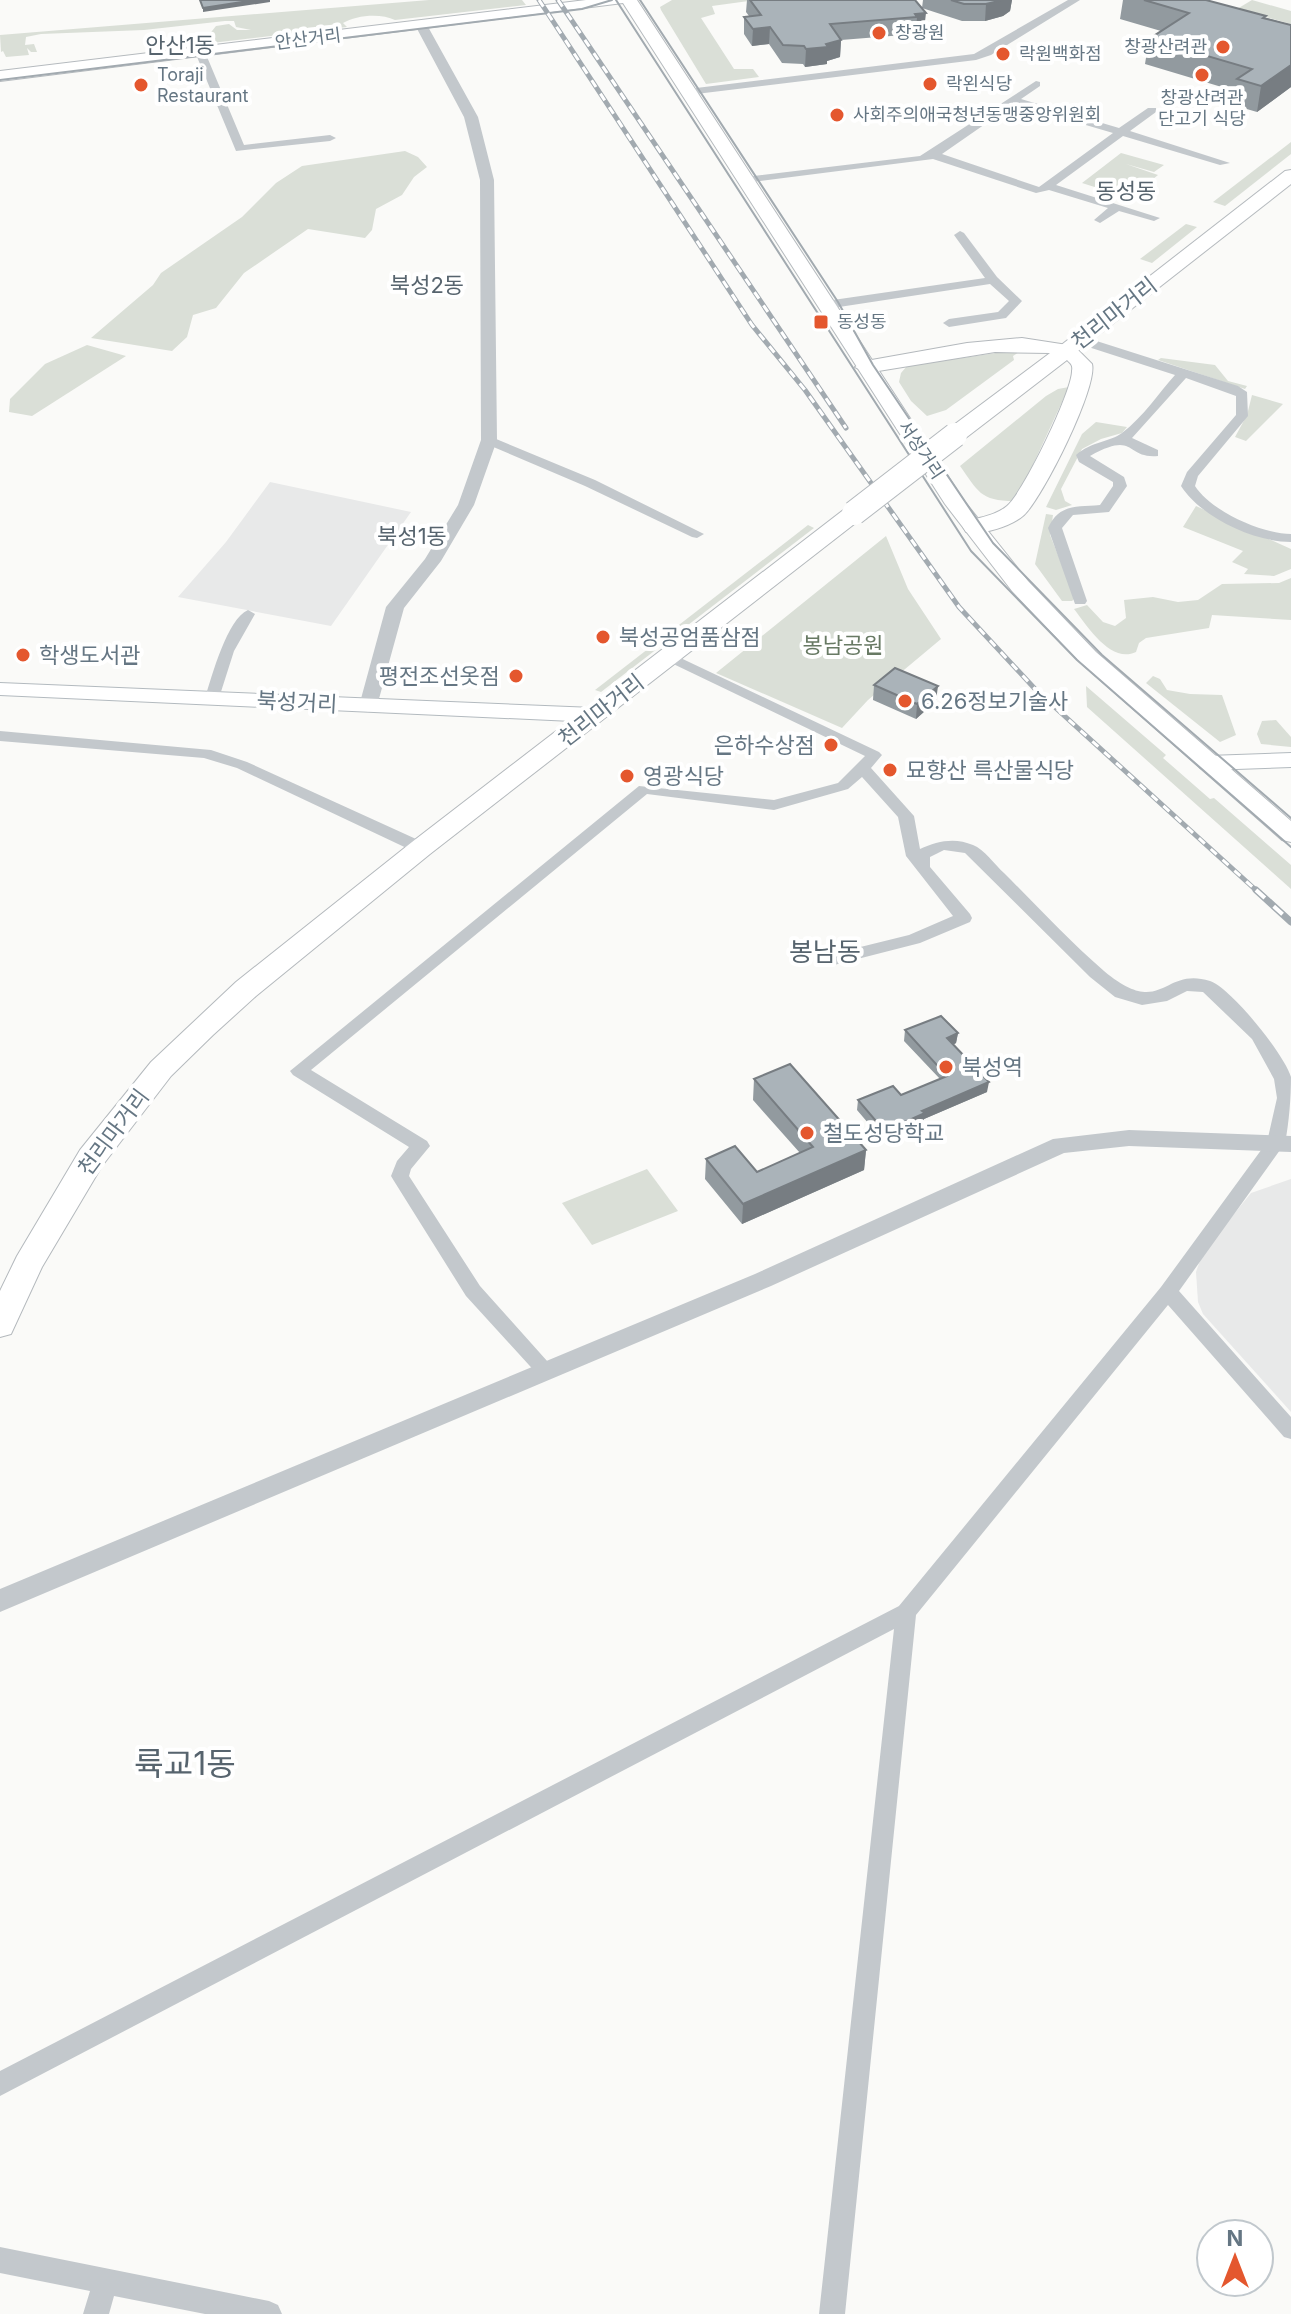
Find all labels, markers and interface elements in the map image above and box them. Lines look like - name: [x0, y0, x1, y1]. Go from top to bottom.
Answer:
- place label: 창광원: [895, 22, 945, 43]
- street label: 안산거리: [274, 24, 342, 53]
- marker: 창광원: [870, 24, 888, 42]
- district label: 안산1동: [145, 32, 215, 58]
- place label: 창광산려관: [1124, 36, 1207, 57]
- marker: 창광산려관: [1214, 38, 1232, 56]
- place label: 락원백화점: [1019, 43, 1102, 64]
- marker: 락원백화점: [994, 45, 1012, 63]
- place label: Toraji Restaurant: [157, 64, 249, 106]
- marker: 창광산려관 단고기 식당: [1193, 66, 1211, 84]
- place label: 락왼식당: [946, 73, 1012, 94]
- marker: 락왼식당: [921, 75, 939, 93]
- marker: Toraji Restaurant: [132, 76, 150, 94]
- place label: 창광산려관 단고기 식당: [1158, 87, 1246, 129]
- place label: 사회주의애국청년동맹중앙위원회: [853, 104, 1101, 125]
- marker: 사회주의애국청년동맹중앙위원회: [828, 106, 846, 124]
- district label: 동성동: [1096, 178, 1156, 204]
- district label: 북성2동: [390, 272, 464, 298]
- street label: 천리마거리: [1066, 272, 1162, 354]
- place label: 동성동: [837, 311, 887, 332]
- marker: 동성동: [812, 313, 830, 331]
- street label: 서성거리: [894, 416, 949, 483]
- district label: 북성1동: [377, 523, 447, 549]
- place label: 북성공엄품삼점: [619, 624, 761, 650]
- marker: 북성공엄품삼점: [594, 628, 612, 646]
- park label: 봉남공원: [803, 632, 883, 658]
- place label: 학생도서관: [39, 642, 140, 668]
- marker: 학생도서관: [14, 646, 32, 664]
- place label: 평전조선옷점: [379, 663, 500, 689]
- marker: 평전조선옷점: [507, 667, 525, 685]
- street label: 천리마거리: [553, 669, 649, 751]
- street label: 북성거리: [256, 687, 338, 717]
- place label: 6.26정보기술사: [921, 688, 1069, 714]
- marker: 6.26정보기술사: [896, 692, 914, 710]
- place label: 은하수상점: [714, 732, 815, 758]
- marker: 은하수상점: [822, 736, 840, 754]
- place label: 묘향산 륵산물식당: [906, 757, 1074, 783]
- marker: 묘향산 륵산물식당: [881, 761, 899, 779]
- place label: 영광식당: [643, 763, 724, 789]
- marker: 영광식당: [618, 767, 636, 785]
- district label: 봉남동: [789, 936, 861, 967]
- place label: 북성역: [962, 1054, 1023, 1080]
- marker: 북성역: [937, 1058, 955, 1076]
- street label: 천리마거리: [72, 1084, 154, 1180]
- place label: 철도성당학교: [823, 1120, 944, 1146]
- marker: 철도성당학교: [798, 1124, 816, 1142]
- district label: 륙교1동: [134, 1744, 236, 1783]
- north arrow: [1195, 2218, 1275, 2298]
- text: N: [1227, 2225, 1243, 2251]

